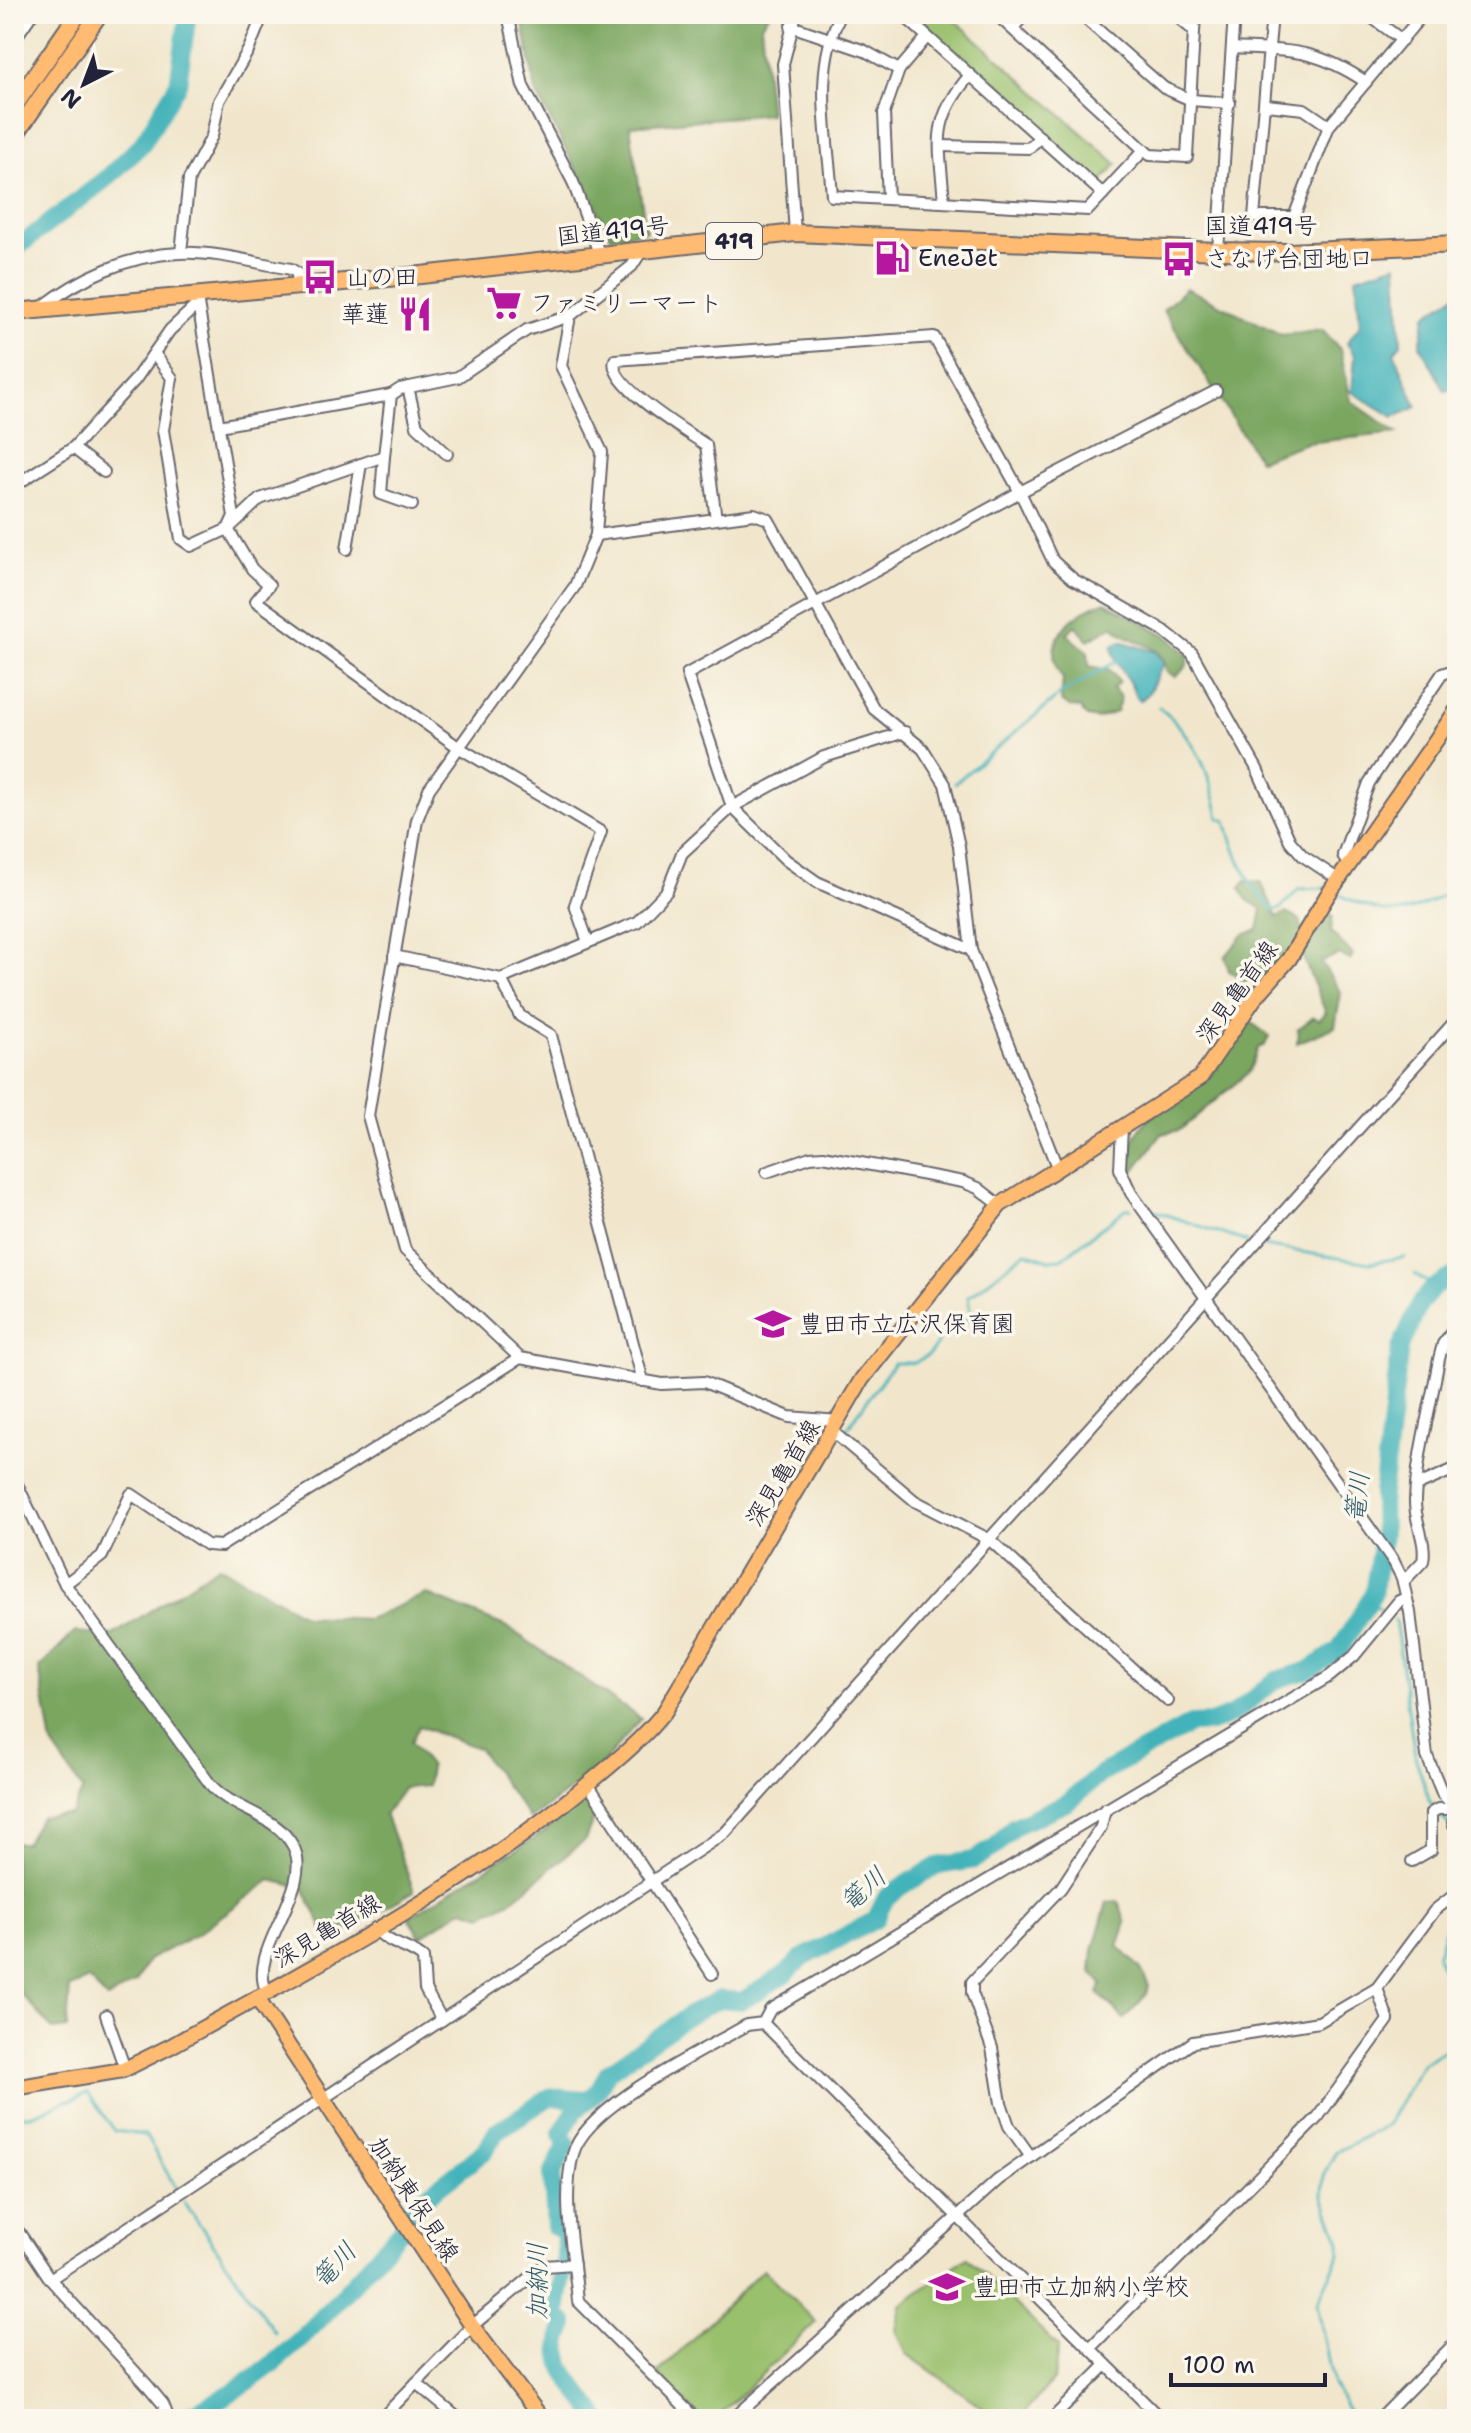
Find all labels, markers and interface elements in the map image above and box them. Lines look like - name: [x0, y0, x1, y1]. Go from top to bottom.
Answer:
- north arrow: [44, 44, 124, 124]
- text: N: [55, 82, 87, 115]
- street label: 国道419号: [555, 209, 671, 253]
- street label: 国道419号: [1204, 210, 1318, 242]
- road number: 419: [706, 223, 762, 259]
- fuel station icon: EneJet: [873, 239, 911, 277]
- bus stop icon: さなげ台団地口: [1160, 240, 1198, 278]
- place label: EneJet: [918, 242, 998, 274]
- place label: さなげ台団地口: [1205, 243, 1373, 275]
- bus stop icon: 山の田: [301, 258, 339, 296]
- place label: 山の田: [346, 261, 418, 293]
- supermarket icon: ファミリーマート: [485, 284, 523, 322]
- place label: ファミリーマート: [530, 287, 722, 319]
- restaurant icon: 華蓮: [396, 295, 434, 333]
- place label: 華蓮: [341, 298, 389, 330]
- street label: 深見亀首線: [1189, 934, 1285, 1050]
- school or university icon: 豊田市立広沢保育園: [754, 1305, 792, 1343]
- place label: 豊田市立広沢保育園: [799, 1308, 1015, 1340]
- street label: 深見亀首線: [738, 1413, 828, 1533]
- water label: 篭川: [1336, 1469, 1377, 1525]
- water label: 篭川: [832, 1858, 894, 1919]
- street label: 深見亀首線: [267, 1886, 387, 1976]
- street label: 加納東保見線: [361, 2130, 467, 2268]
- water label: 篭川: [303, 2234, 364, 2296]
- water label: 加納川: [519, 2242, 554, 2320]
- school or university icon: 豊田市立加納小学校: [928, 2268, 966, 2306]
- place label: 豊田市立加納小学校: [973, 2271, 1189, 2303]
- scale bar: [1171, 2337, 1325, 2387]
- text: 100 m: [1183, 2349, 1255, 2381]

